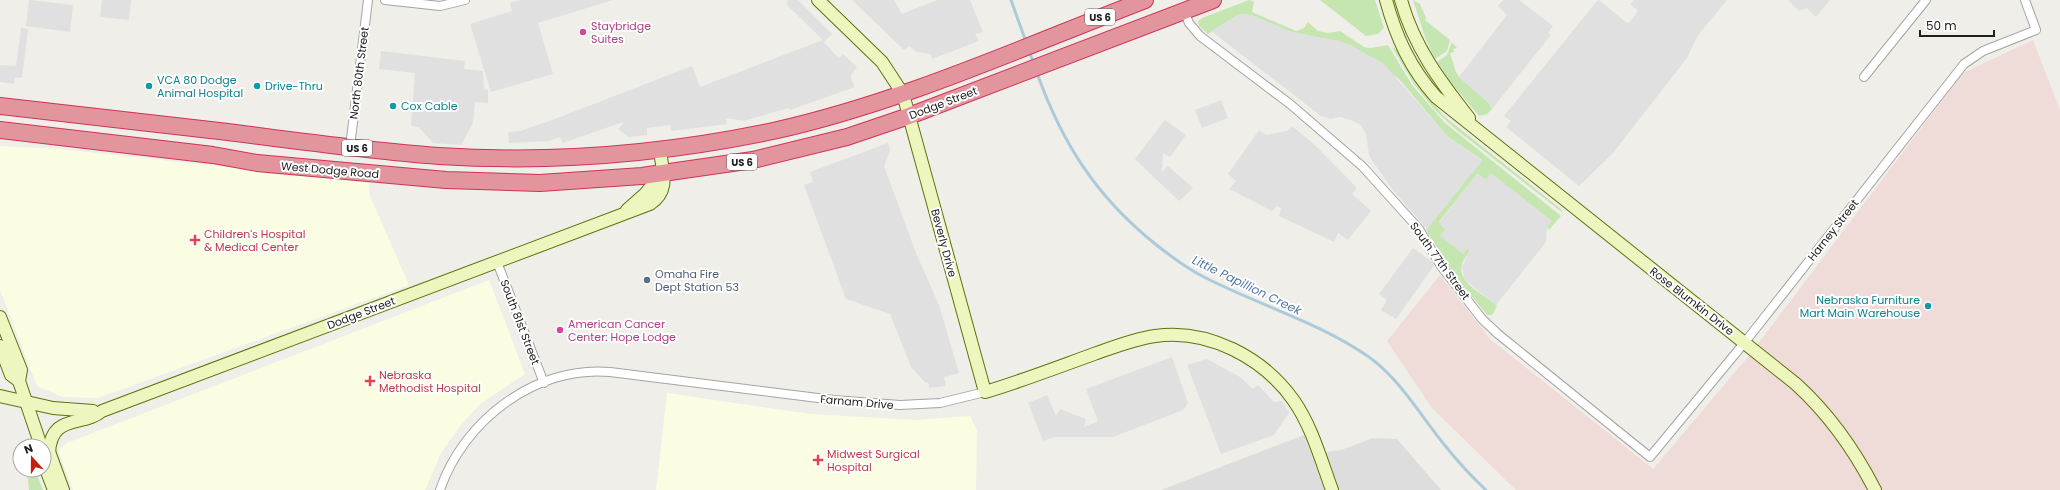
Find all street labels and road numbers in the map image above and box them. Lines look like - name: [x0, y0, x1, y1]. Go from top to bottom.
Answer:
- road number: US 6: [1085, 9, 1115, 25]
- street label: North 80th Street: [345, 26, 373, 120]
- street label: Dodge Street: [907, 83, 979, 123]
- road number: US 6: [342, 140, 372, 156]
- road number: US 6: [727, 154, 757, 170]
- street label: West Dodge Road: [280, 158, 380, 182]
- street label: Harney Street: [1804, 196, 1862, 264]
- street label: Beverly Drive: [927, 207, 961, 279]
- street label: South 77th Street: [1406, 219, 1474, 303]
- street label: Rose Blumkin Drive: [1646, 263, 1738, 339]
- street label: South 81st Street: [496, 277, 544, 367]
- street label: Dodge Street: [325, 293, 397, 333]
- street label: Farnam Drive: [820, 391, 894, 413]

